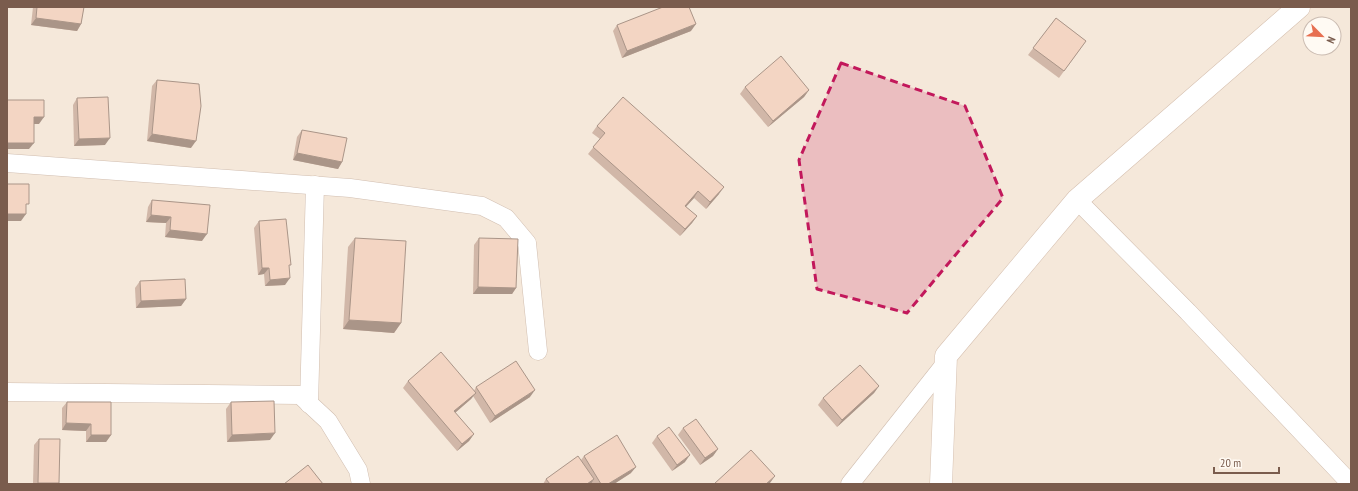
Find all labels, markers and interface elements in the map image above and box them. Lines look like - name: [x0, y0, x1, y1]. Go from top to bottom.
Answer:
- north arrow: [1302, 16, 1342, 56]
- text: N: [1324, 35, 1339, 46]
- scale bar: [1214, 449, 1279, 475]
- text: 20 m: [1220, 455, 1241, 470]

